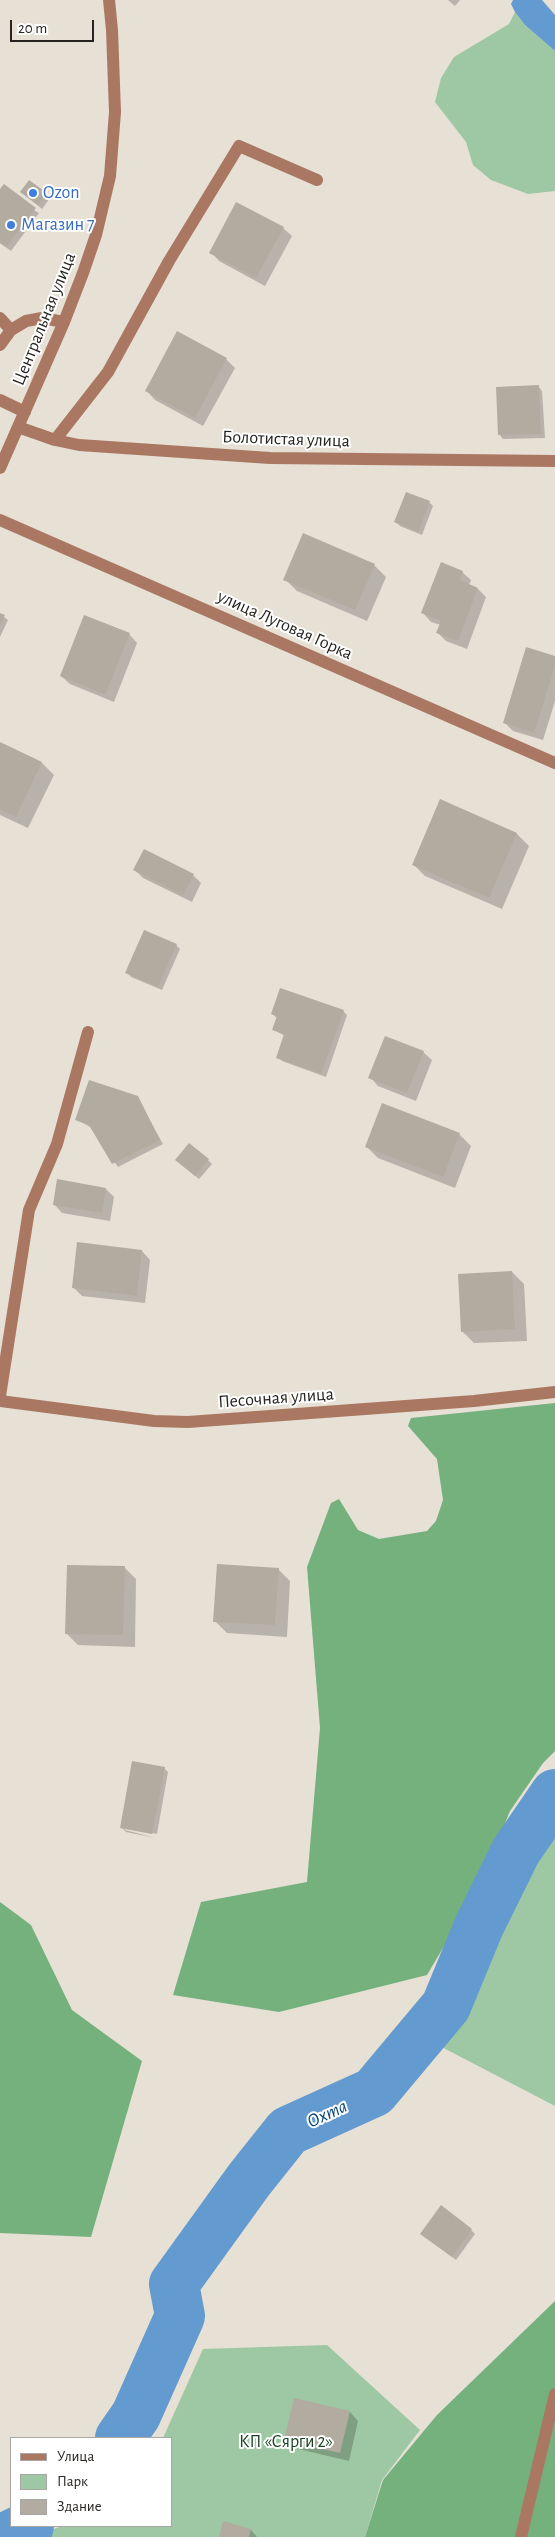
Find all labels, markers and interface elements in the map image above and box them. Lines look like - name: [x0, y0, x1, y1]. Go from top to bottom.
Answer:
- scale bar: [12, 10, 96, 42]
- text: 20 m: [18, 21, 47, 36]
- place label: Ozon: [43, 182, 80, 204]
- marker: Ozon: [27, 187, 39, 199]
- place label: Магазин 7: [21, 214, 95, 236]
- marker: Магазин 7: [5, 219, 17, 231]
- street label: Центральная улица: [7, 249, 81, 389]
- street label: Болотистая улица: [222, 426, 350, 452]
- street label: улица Луговая Горка: [214, 586, 356, 664]
- street label: Песочная улица: [217, 1383, 335, 1413]
- water label: Охта: [303, 2095, 351, 2133]
- park label: КП «Сярги 2»: [239, 2431, 333, 2453]
- legend: [10, 2437, 172, 2527]
- text: Улица: [57, 2449, 94, 2464]
- text: Парк: [57, 2474, 88, 2489]
- text: Здание: [57, 2499, 102, 2514]

